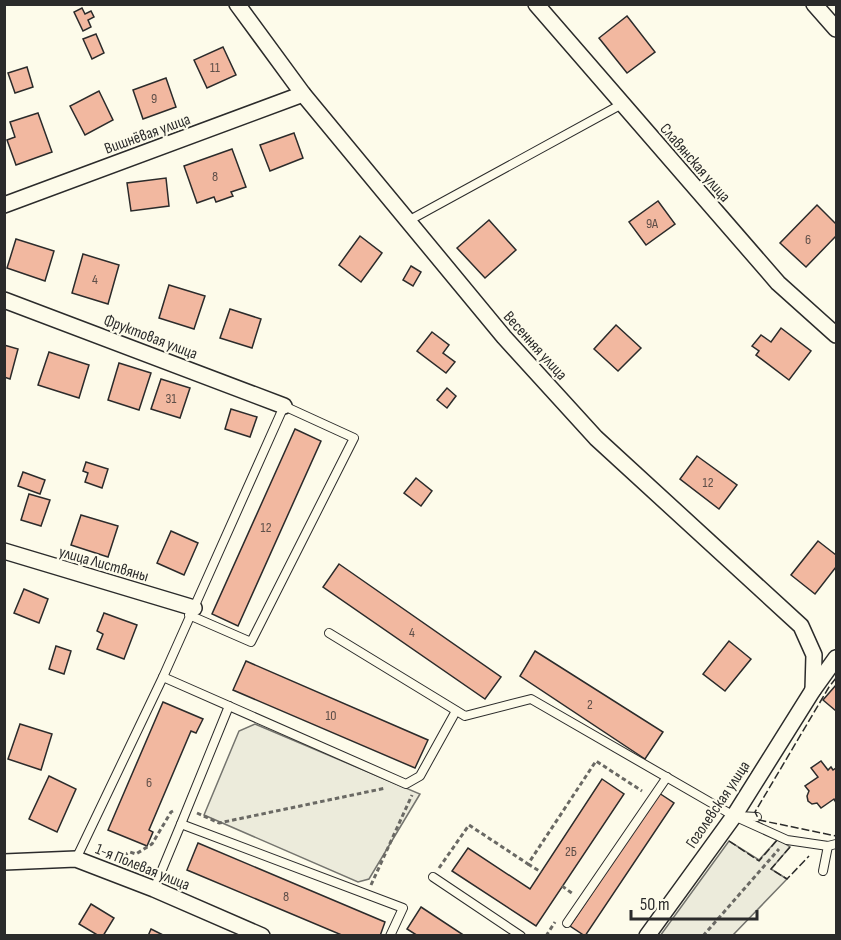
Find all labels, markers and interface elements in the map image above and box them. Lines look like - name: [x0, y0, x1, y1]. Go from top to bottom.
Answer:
- house number: 11: [210, 59, 220, 76]
- house number: 9: [151, 90, 157, 107]
- street label: Вишнёвая улица: [102, 110, 193, 159]
- street label: Славянская улица: [656, 120, 734, 206]
- house number: 8: [212, 168, 218, 185]
- house number: 9А: [646, 215, 659, 232]
- house number: 6: [805, 231, 811, 248]
- house number: 4: [92, 271, 98, 288]
- street label: Весенняя улица: [499, 308, 571, 384]
- street label: Фруктовая улица: [101, 311, 200, 364]
- house number: 31: [166, 390, 176, 407]
- house number: 12: [703, 474, 714, 491]
- house number: 12: [261, 519, 272, 536]
- street label: улица Листвяны: [57, 543, 151, 586]
- house number: 4: [409, 624, 415, 641]
- house number: 2: [587, 696, 593, 713]
- house number: 10: [325, 707, 337, 724]
- street label: Гоголевская улица: [682, 758, 754, 852]
- house number: 6: [146, 774, 152, 791]
- street label: 1-я Полевая улица: [93, 840, 192, 895]
- house number: 2Б: [565, 843, 577, 860]
- scale bar: [631, 883, 757, 921]
- house number: 8: [283, 888, 289, 905]
- text: 50 m: [640, 894, 670, 915]

